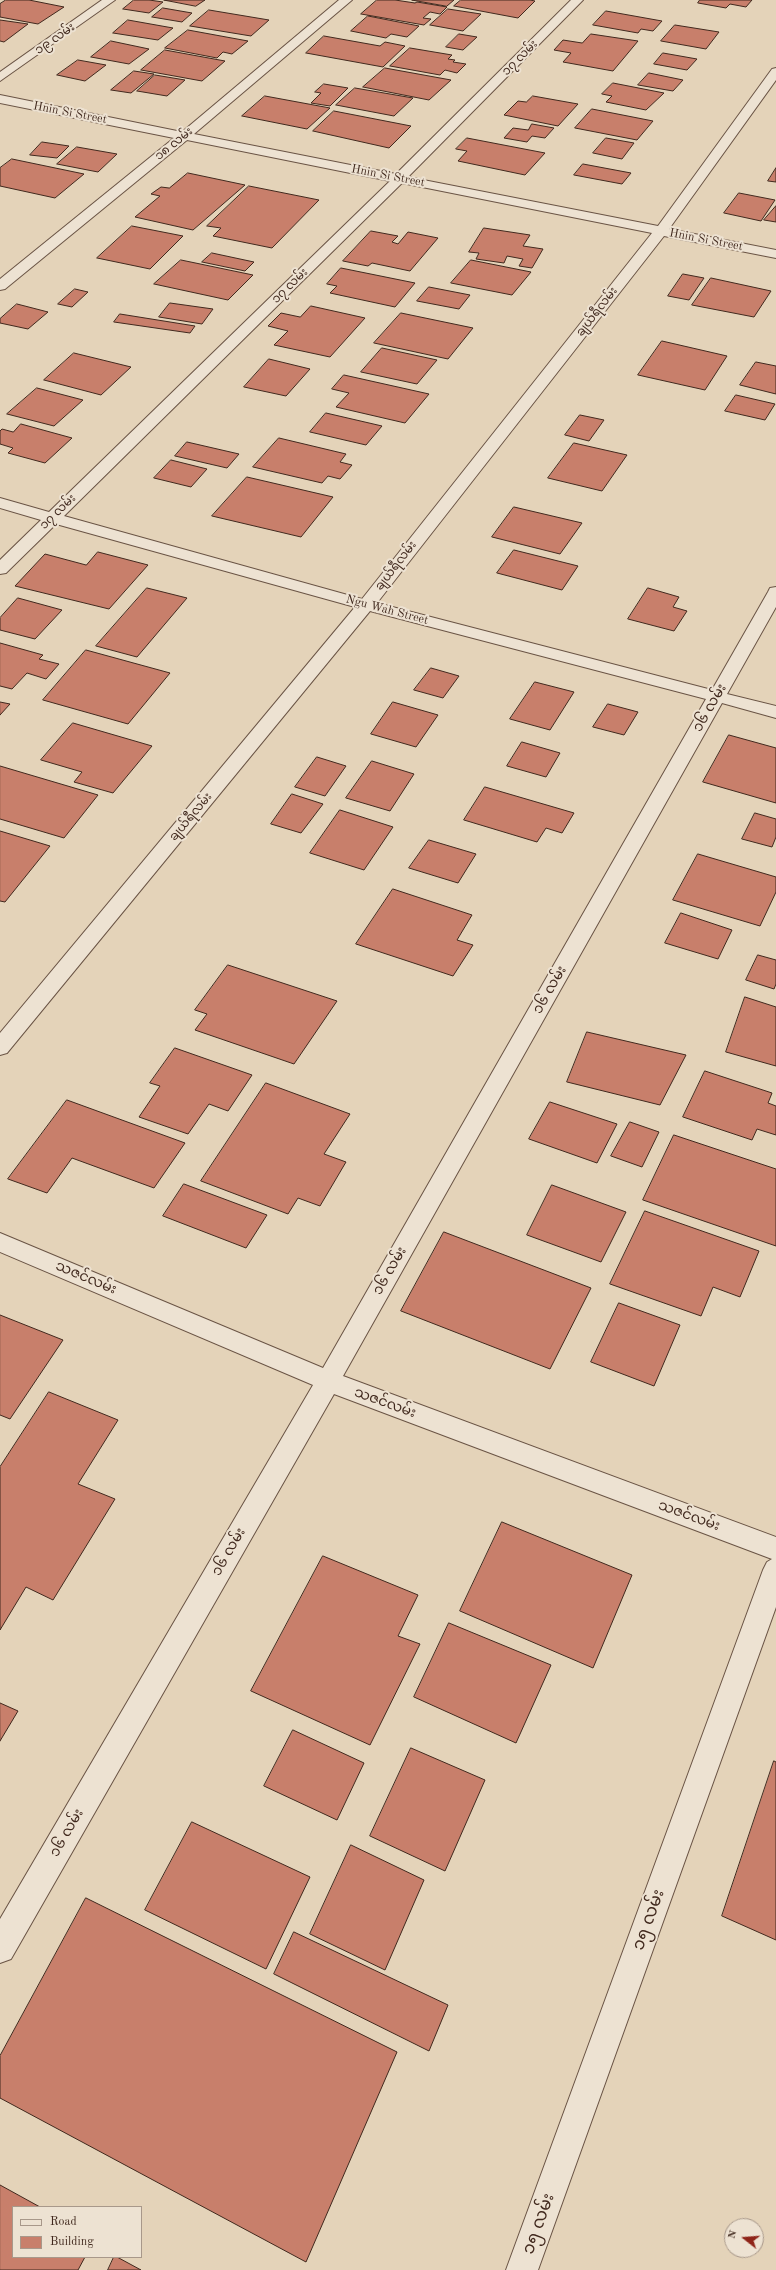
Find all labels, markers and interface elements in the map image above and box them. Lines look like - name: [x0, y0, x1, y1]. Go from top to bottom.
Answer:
- street label: ၁၉ လမ်း: [32, 20, 78, 58]
- street label: ၁၇ လမ်း: [499, 37, 541, 79]
- street label: Hnin Si Street: [32, 99, 108, 127]
- street label: ၁၈ လမ်း: [152, 124, 196, 164]
- street label: Hnin Si Street: [350, 162, 426, 190]
- street label: Hnin Si Street: [668, 226, 744, 254]
- street label: ၁၇ လမ်း: [269, 265, 311, 307]
- street label: ချယ်ရီလမ်း: [573, 284, 621, 340]
- street label: ၁၇ လမ်း: [37, 491, 79, 533]
- street label: ချယ်ရီလမ်း: [372, 538, 420, 594]
- street label: Ngu Wah Street: [344, 592, 430, 628]
- street label: ၁၆ လမ်း: [690, 681, 730, 735]
- street label: ချယ်ရီလမ်း: [167, 790, 215, 844]
- street label: ၁၆ လမ်း: [530, 963, 570, 1017]
- street label: ၁၆ လမ်း: [370, 1244, 410, 1298]
- street label: သဇင်လမ်း: [53, 1258, 119, 1298]
- street label: သဇင်လမ်း: [352, 1384, 418, 1422]
- street label: သဇင်လမ်း: [656, 1497, 722, 1535]
- street label: ၁၆ လမ်း: [209, 1525, 249, 1579]
- street label: ၁၆ လမ်း: [47, 1806, 87, 1860]
- street label: ၁၅ လမ်း: [629, 1887, 669, 1953]
- street label: ၁၅ လမ်း: [519, 2191, 559, 2257]
- legend: [12, 2206, 142, 2258]
- text: Road: [50, 2216, 77, 2228]
- north arrow: [724, 2218, 764, 2258]
- text: N: [727, 2229, 739, 2240]
- text: Building: [50, 2236, 94, 2248]

